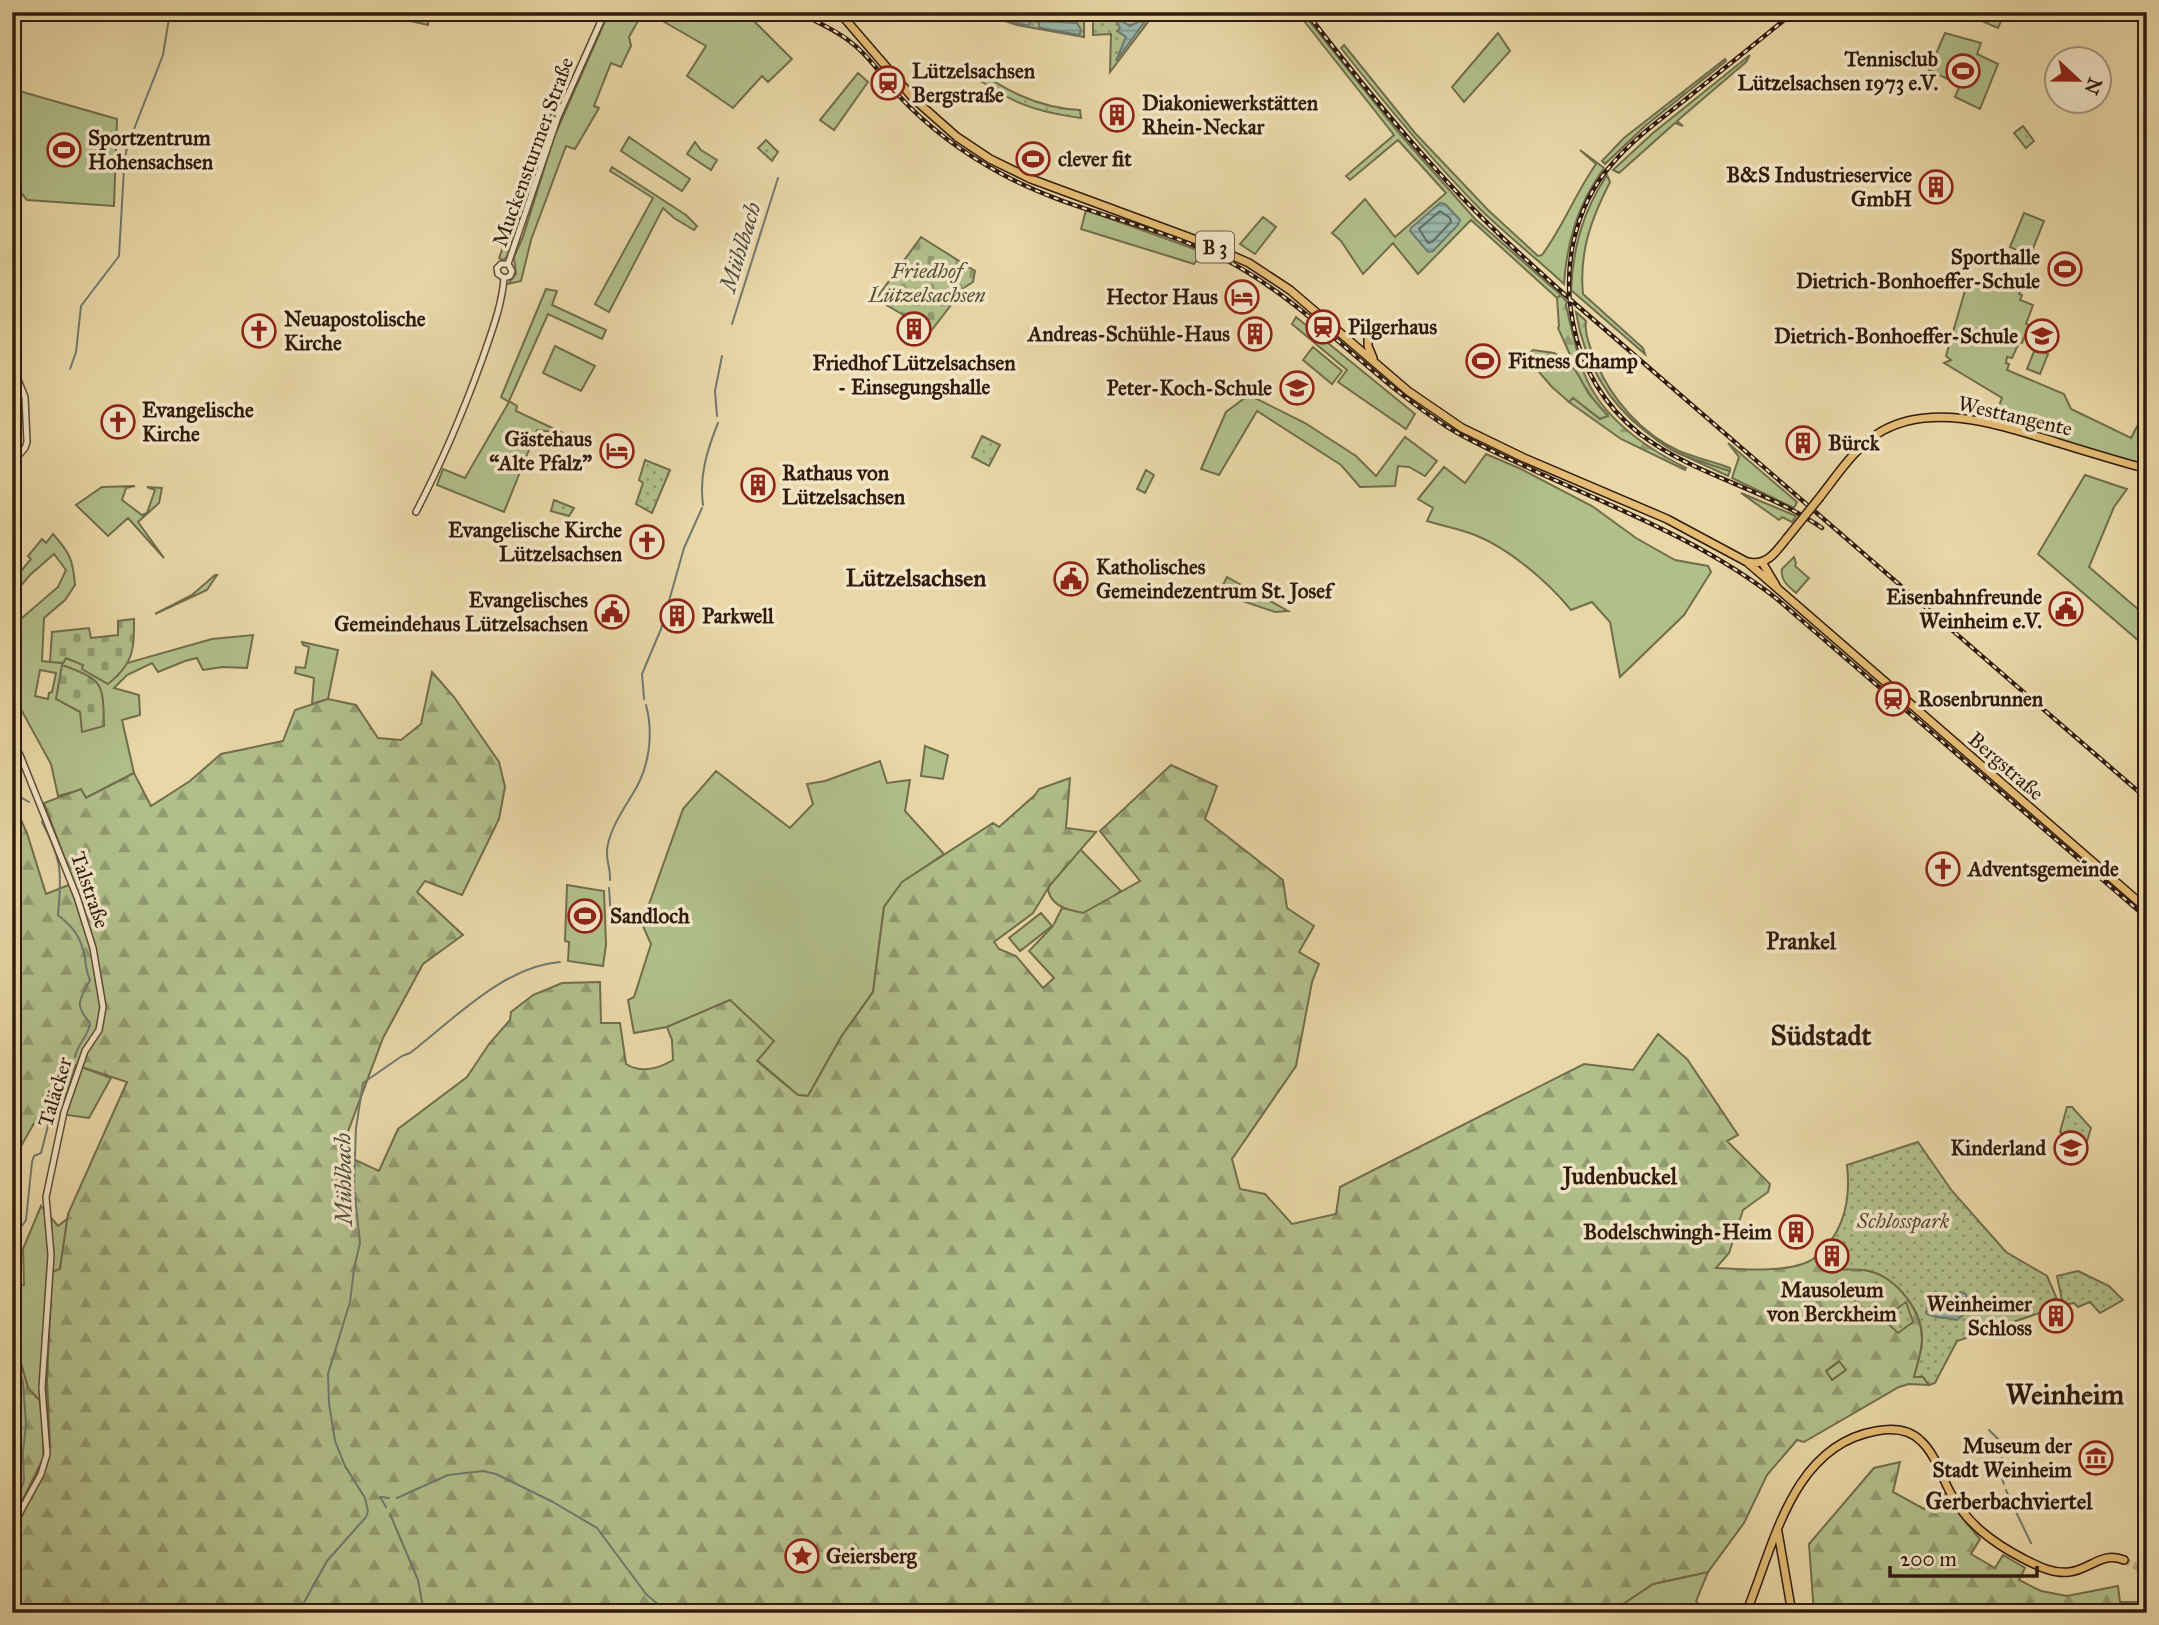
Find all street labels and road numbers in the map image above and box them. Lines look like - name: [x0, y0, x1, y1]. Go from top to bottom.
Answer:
- street label: Muckensturmer Straße: [487, 53, 579, 250]
- road number: B 3: [1196, 232, 1234, 262]
- street label: Westtangente: [1955, 390, 2075, 442]
- street label: Bergstraße: [1963, 726, 2049, 806]
- street label: Talstraße: [65, 848, 115, 932]
- street label: Taläcker: [32, 1054, 78, 1130]

